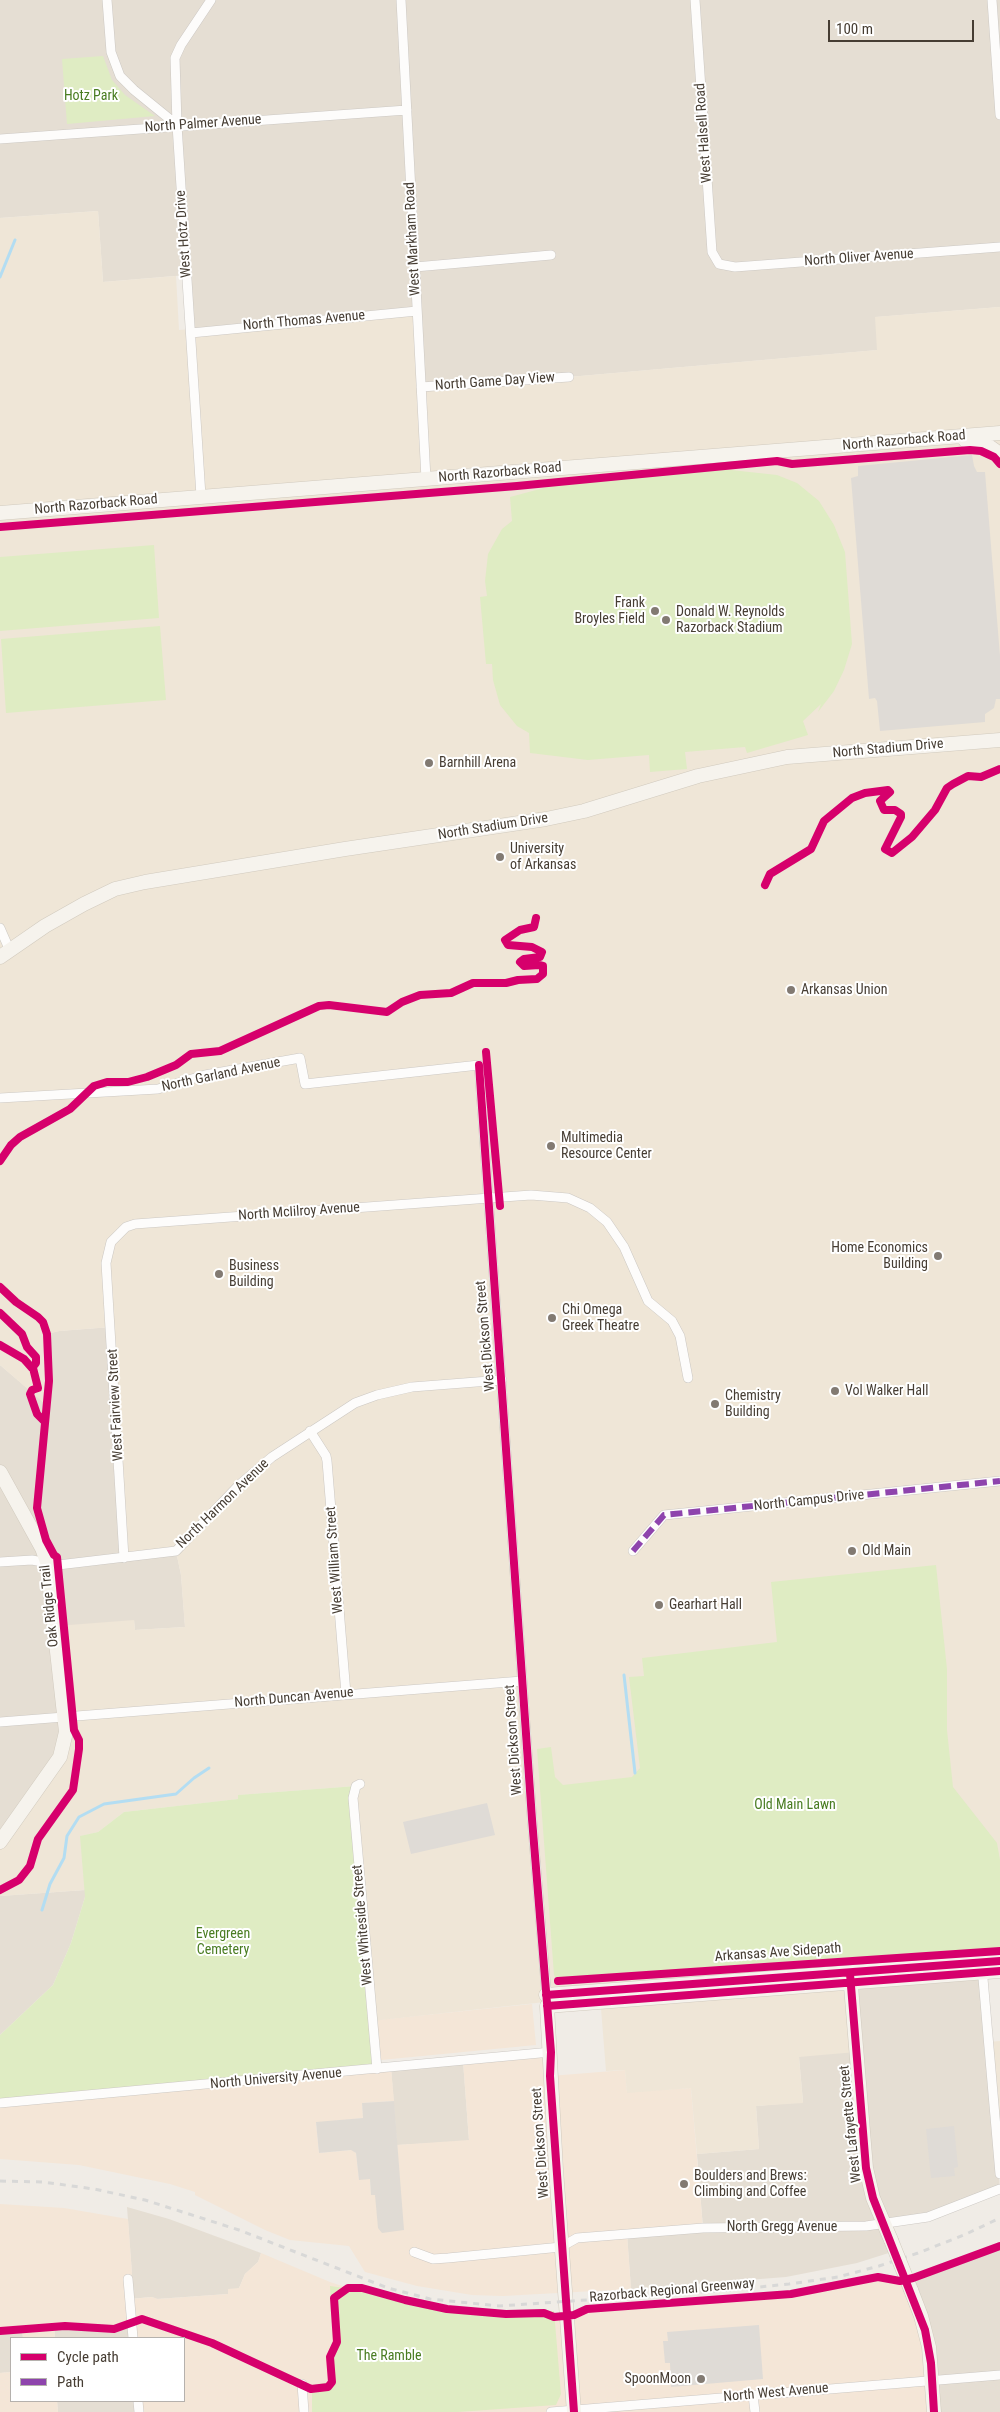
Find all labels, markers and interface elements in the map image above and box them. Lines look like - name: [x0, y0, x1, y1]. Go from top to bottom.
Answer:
- scale bar: [830, 10, 976, 42]
- text: 100 m: [836, 20, 873, 38]
- street label: West Halsell Road: [692, 83, 716, 183]
- park label: Hotz Park: [64, 88, 118, 104]
- street label: North Palmer Avenue: [144, 112, 262, 136]
- street label: West Markham Road: [402, 182, 424, 296]
- street label: West Hotz Drive: [173, 190, 195, 278]
- street label: North Oliver Avenue: [804, 246, 914, 270]
- street label: North Thomas Avenue: [242, 307, 366, 335]
- street label: North Game Day View: [435, 369, 555, 395]
- street label: North Razorback Road: [842, 427, 966, 455]
- street label: North Razorback Road: [438, 459, 562, 487]
- street label: North Razorback Road: [34, 491, 158, 519]
- place label: Frank Broyles Field: [574, 595, 645, 628]
- place label: Donald W. Reynolds Razorback Stadium: [676, 604, 785, 636]
- marker: Frank Broyles Field: [649, 605, 661, 617]
- marker: Donald W. Reynolds Razorback Stadium: [660, 614, 672, 626]
- street label: North Stadium Drive: [832, 736, 944, 762]
- place label: Barnhill Arena: [439, 755, 516, 771]
- marker: Barnhill Arena: [423, 757, 435, 769]
- street label: North Stadium Drive: [437, 810, 549, 844]
- place label: University of Arkansas: [510, 841, 576, 874]
- marker: University of Arkansas: [494, 851, 506, 863]
- place label: Arkansas Union: [801, 982, 887, 998]
- marker: Arkansas Union: [785, 984, 797, 996]
- street label: North Garland Avenue: [160, 1054, 282, 1096]
- place label: Multimedia Resource Center: [561, 1130, 652, 1162]
- marker: Multimedia Resource Center: [545, 1140, 557, 1152]
- street label: North McIilroy Avenue: [238, 1199, 360, 1225]
- place label: Home Economics Building: [831, 1240, 928, 1272]
- marker: Home Economics Building: [932, 1250, 944, 1262]
- place label: Business Building: [229, 1258, 279, 1290]
- marker: Business Building: [213, 1268, 225, 1280]
- street label: West Dickson Street: [473, 1280, 499, 1392]
- place label: Chi Omega Greek Theatre: [562, 1302, 639, 1334]
- marker: Chi Omega Greek Theatre: [546, 1312, 558, 1324]
- street label: West Fairview Street: [105, 1348, 127, 1462]
- place label: Vol Walker Hall: [845, 1383, 928, 1399]
- marker: Vol Walker Hall: [829, 1385, 841, 1397]
- place label: Chemistry Building: [725, 1388, 781, 1420]
- marker: Chemistry Building: [709, 1398, 721, 1410]
- street label: North Harmon Avenue: [173, 1456, 273, 1552]
- street label: North Campus Drive: [753, 1487, 865, 1515]
- street label: West William Street: [323, 1506, 347, 1614]
- place label: Old Main: [862, 1543, 911, 1559]
- marker: Old Main: [846, 1545, 858, 1557]
- street label: Oak Ridge Trail: [37, 1564, 63, 1648]
- place label: Gearhart Hall: [669, 1597, 742, 1613]
- marker: Gearhart Hall: [653, 1599, 665, 1611]
- street label: North Duncan Avenue: [234, 1684, 354, 1712]
- street label: West Dickson Street: [502, 1684, 526, 1796]
- park label: Old Main Lawn: [754, 1797, 836, 1813]
- street label: West Whiteside Street: [349, 1864, 377, 1986]
- park label: Evergreen Cemetery: [196, 1926, 250, 1958]
- street label: Arkansas Ave Sidepath: [714, 1940, 842, 1966]
- street label: West Lafayette Street: [836, 2064, 866, 2184]
- street label: North University Avenue: [209, 2065, 343, 2093]
- street label: West Dickson Street: [529, 2087, 553, 2199]
- place label: Boulders and Brews: Climbing and Coffee: [694, 2168, 807, 2200]
- marker: Boulders and Brews: Climbing and Coffee: [678, 2178, 690, 2190]
- street label: North Gregg Avenue: [727, 2219, 837, 2235]
- street label: Razorback Regional Greenway: [589, 2275, 755, 2307]
- legend: [10, 2337, 185, 2402]
- text: Cycle path: [57, 2348, 119, 2366]
- park label: The Ramble: [356, 2348, 422, 2364]
- place label: SpoonMoon: [625, 2371, 691, 2387]
- text: Path: [57, 2373, 84, 2391]
- marker: SpoonMoon: [695, 2373, 707, 2385]
- street label: North West Avenue: [723, 2380, 829, 2406]

